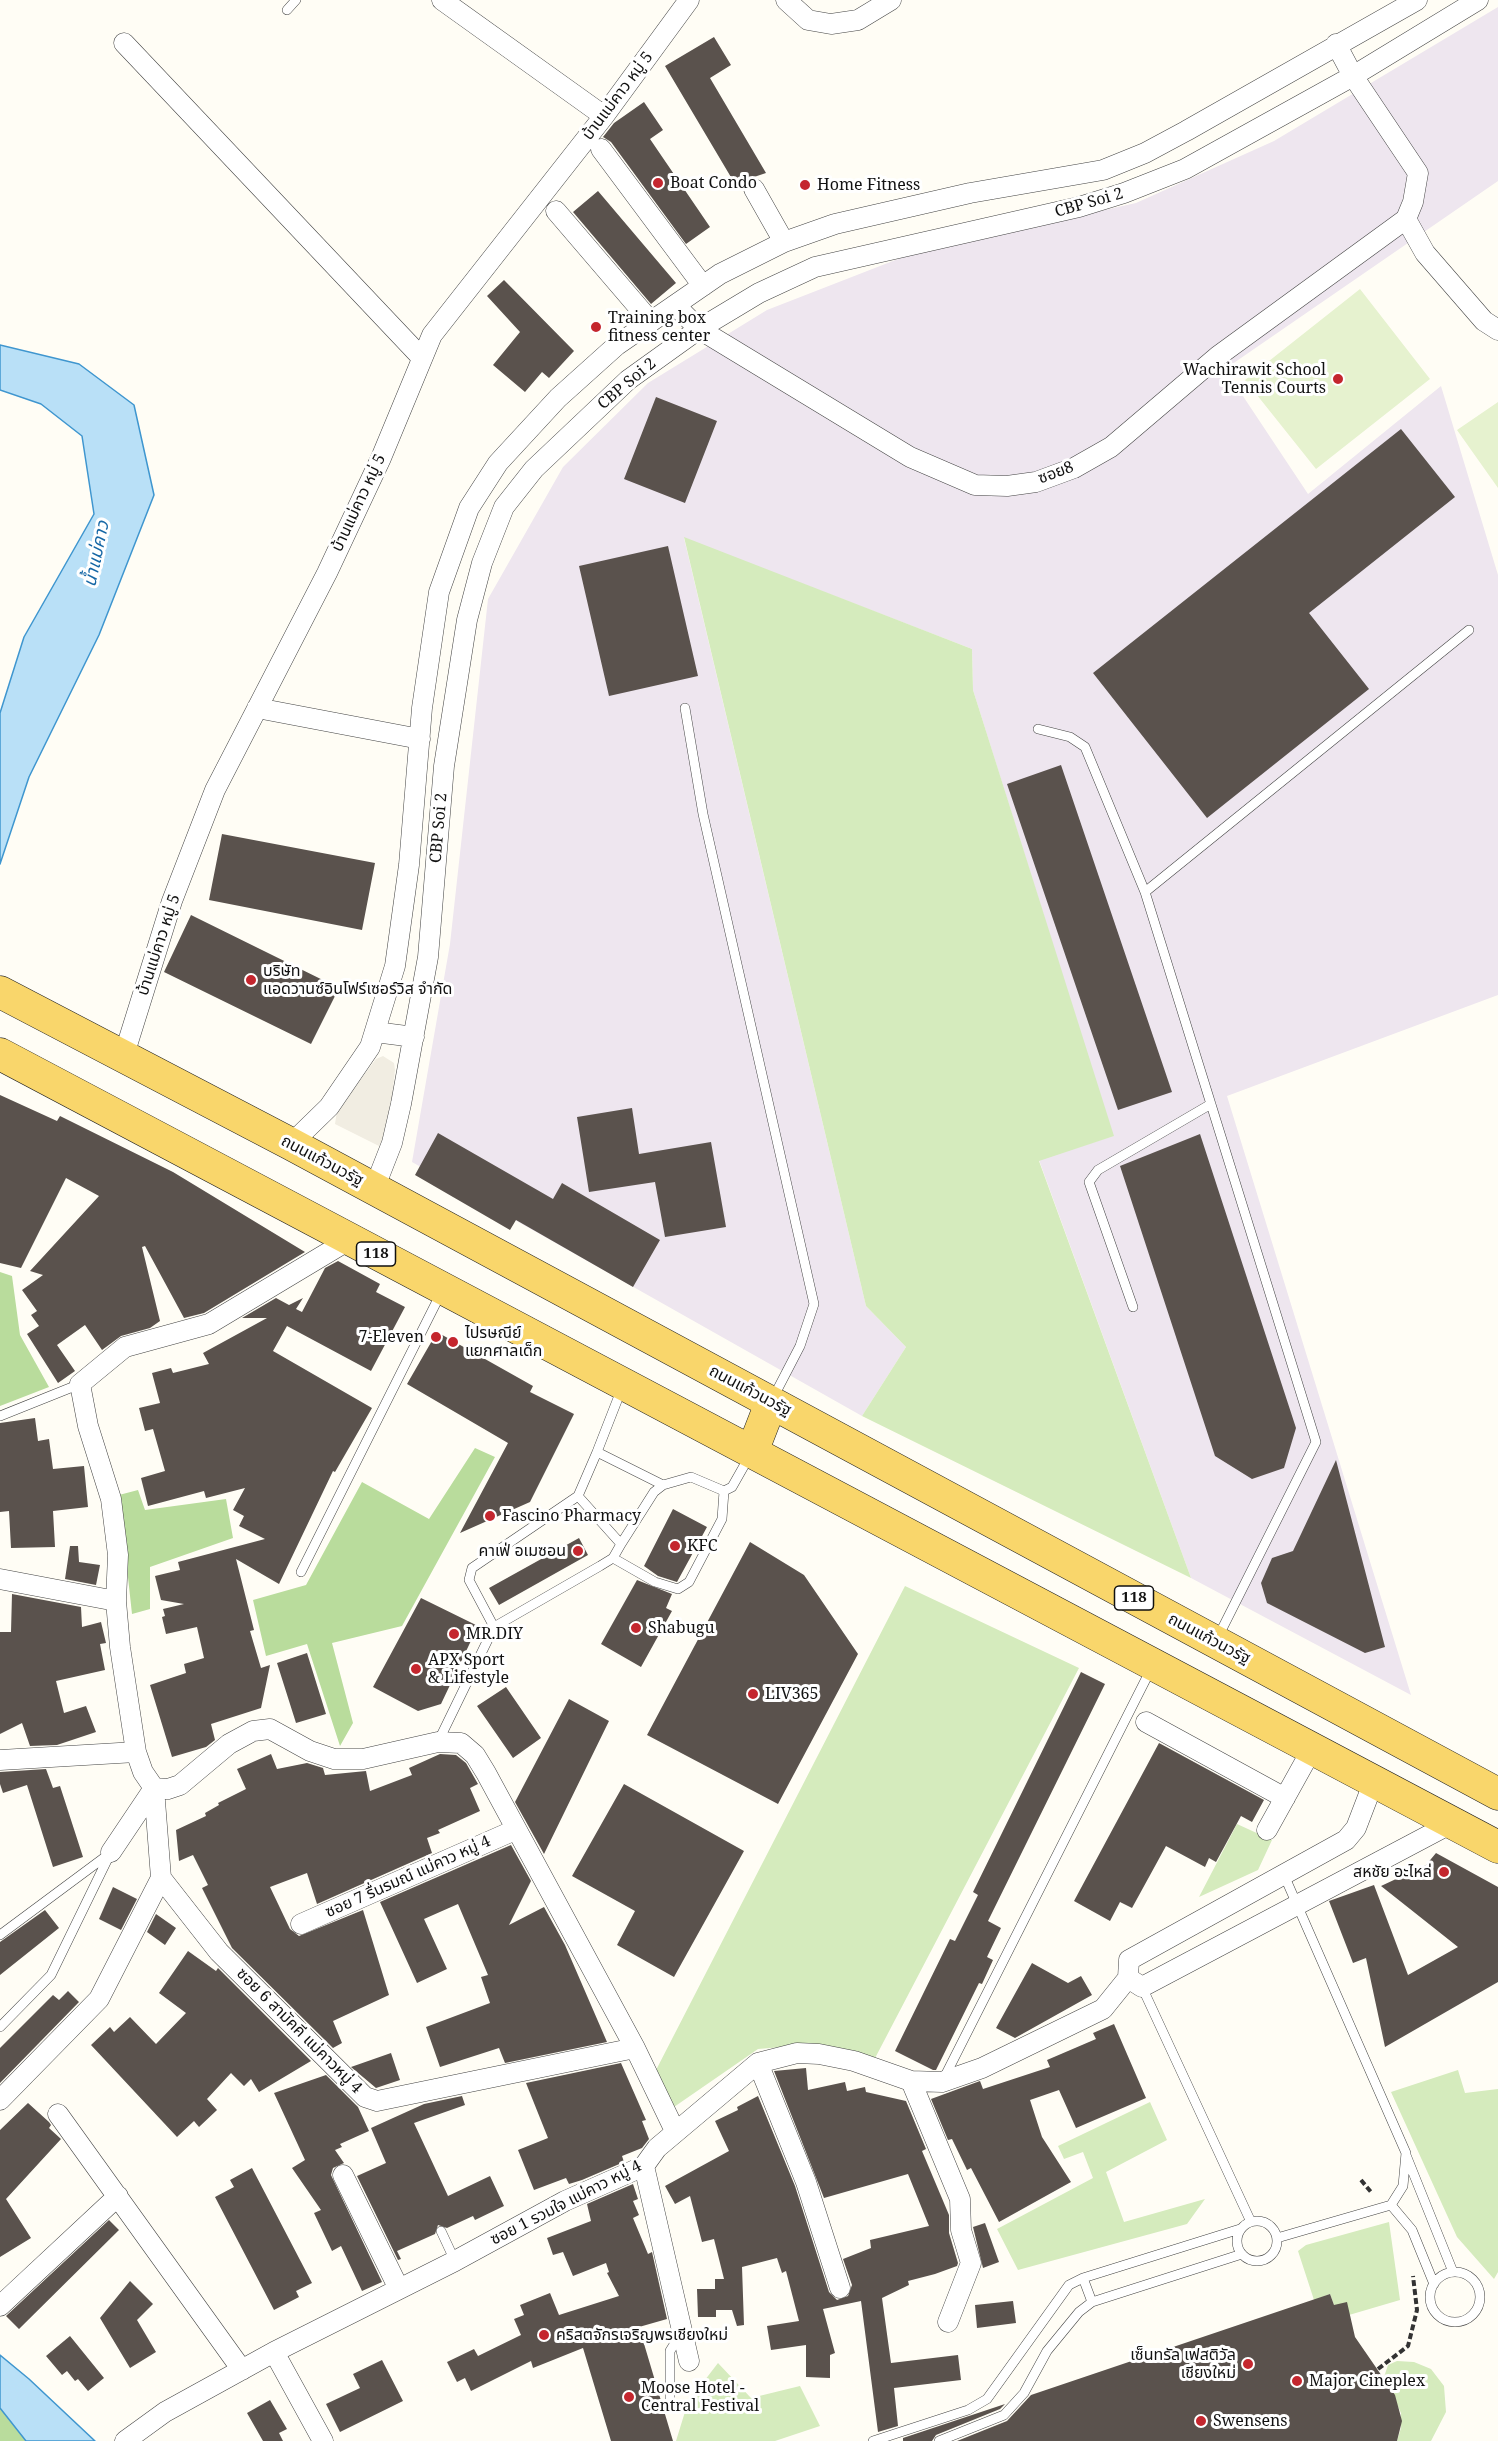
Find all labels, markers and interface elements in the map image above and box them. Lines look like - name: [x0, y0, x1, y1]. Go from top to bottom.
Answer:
- street label: บ้านแม่คาว หมู่ 5: [579, 48, 657, 144]
- place label: Boat Condo: [670, 173, 757, 193]
- place label: Home Fitness: [817, 175, 920, 195]
- marker: Boat Condo: [651, 176, 665, 190]
- marker: Home Fitness: [798, 178, 812, 192]
- street label: CBP Soi 2: [1053, 184, 1125, 222]
- place label: Training box fitness center: [608, 308, 710, 346]
- marker: Training box fitness center: [589, 320, 603, 334]
- street label: CBP Soi 2: [594, 354, 660, 414]
- place label: Wachirawit School Tennis Courts: [1183, 360, 1326, 398]
- marker: Wachirawit School Tennis Courts: [1331, 372, 1345, 386]
- street label: บ้านแม่คาว หมู่ 5: [328, 451, 390, 555]
- street label: ซอย8: [1036, 457, 1076, 489]
- water label: น้ำแม่คาว: [79, 519, 115, 589]
- street label: CBP Soi 2: [426, 792, 452, 864]
- street label: บ้านแม่คาว หมู่ 5: [134, 892, 184, 998]
- place label: บริษัท แอดวานซ์อินโฟร์เซอร์วิส จำกัด: [263, 961, 452, 999]
- marker: บริษัท แอดวานซ์อินโฟร์เซอร์วิส จำกัด: [244, 973, 258, 987]
- street label: ถนนแก้วนวรัฐ: [278, 1131, 366, 1191]
- road number: 118: [356, 1242, 395, 1266]
- place label: ไปรษณีย์ แยกศาลเด็ก: [465, 1323, 542, 1361]
- place label: 7-Eleven: [358, 1327, 424, 1347]
- marker: 7-Eleven: [429, 1330, 443, 1344]
- marker: ไปรษณีย์ แยกศาลเด็ก: [446, 1335, 460, 1349]
- street label: ถนนแก้วนวรัฐ: [706, 1361, 794, 1421]
- place label: Fascino Pharmacy: [502, 1506, 641, 1526]
- marker: Fascino Pharmacy: [483, 1509, 497, 1523]
- place label: KFC: [687, 1536, 717, 1556]
- marker: KFC: [668, 1539, 682, 1553]
- place label: คาเฟ่ อเมซอน: [479, 1541, 566, 1561]
- marker: คาเฟ่ อเมซอน: [571, 1544, 585, 1558]
- road number: 118: [1114, 1586, 1154, 1610]
- street label: ถนนแก้วนวรัฐ: [1165, 1609, 1253, 1669]
- place label: Shabugu: [648, 1618, 715, 1638]
- marker: Shabugu: [629, 1621, 643, 1635]
- place label: MR.DIY: [466, 1624, 523, 1644]
- marker: MR.DIY: [447, 1627, 461, 1641]
- place label: APX Sport & Lifestyle: [428, 1650, 509, 1688]
- marker: APX Sport & Lifestyle: [409, 1662, 423, 1676]
- place label: LIV365: [765, 1684, 818, 1704]
- marker: LIV365: [746, 1687, 760, 1701]
- street label: ซอย 7 รื่นรมณ์ แม่คาว หมู่ 4: [323, 1832, 493, 1922]
- place label: สหชัย อะไหล่: [1353, 1862, 1432, 1882]
- marker: สหชัย อะไหล่: [1437, 1865, 1451, 1879]
- street label: ซอย 6 สามัคคี แม่คาวหมู่ 4: [232, 1964, 366, 2098]
- street label: ซอย 1 รวมใจ แม่คาว หมู่ 4: [487, 2157, 645, 2249]
- place label: คริสตจักรเจริญพรเชียงใหม่: [556, 2325, 728, 2345]
- marker: คริสตจักรเจริญพรเชียงใหม่: [537, 2328, 551, 2342]
- place label: เซ็นทรัล เฟสติวัล เชียงใหม่: [1130, 2345, 1236, 2383]
- marker: เซ็นทรัล เฟสติวัล เชียงใหม่: [1241, 2357, 1255, 2371]
- place label: Major Cineplex: [1309, 2371, 1425, 2391]
- marker: Major Cineplex: [1290, 2374, 1304, 2388]
- place label: Moose Hotel - Central Festival: [641, 2378, 759, 2416]
- marker: Moose Hotel - Central Festival: [622, 2390, 636, 2404]
- place label: Swensens: [1213, 2411, 1288, 2431]
- marker: Swensens: [1194, 2414, 1208, 2428]

